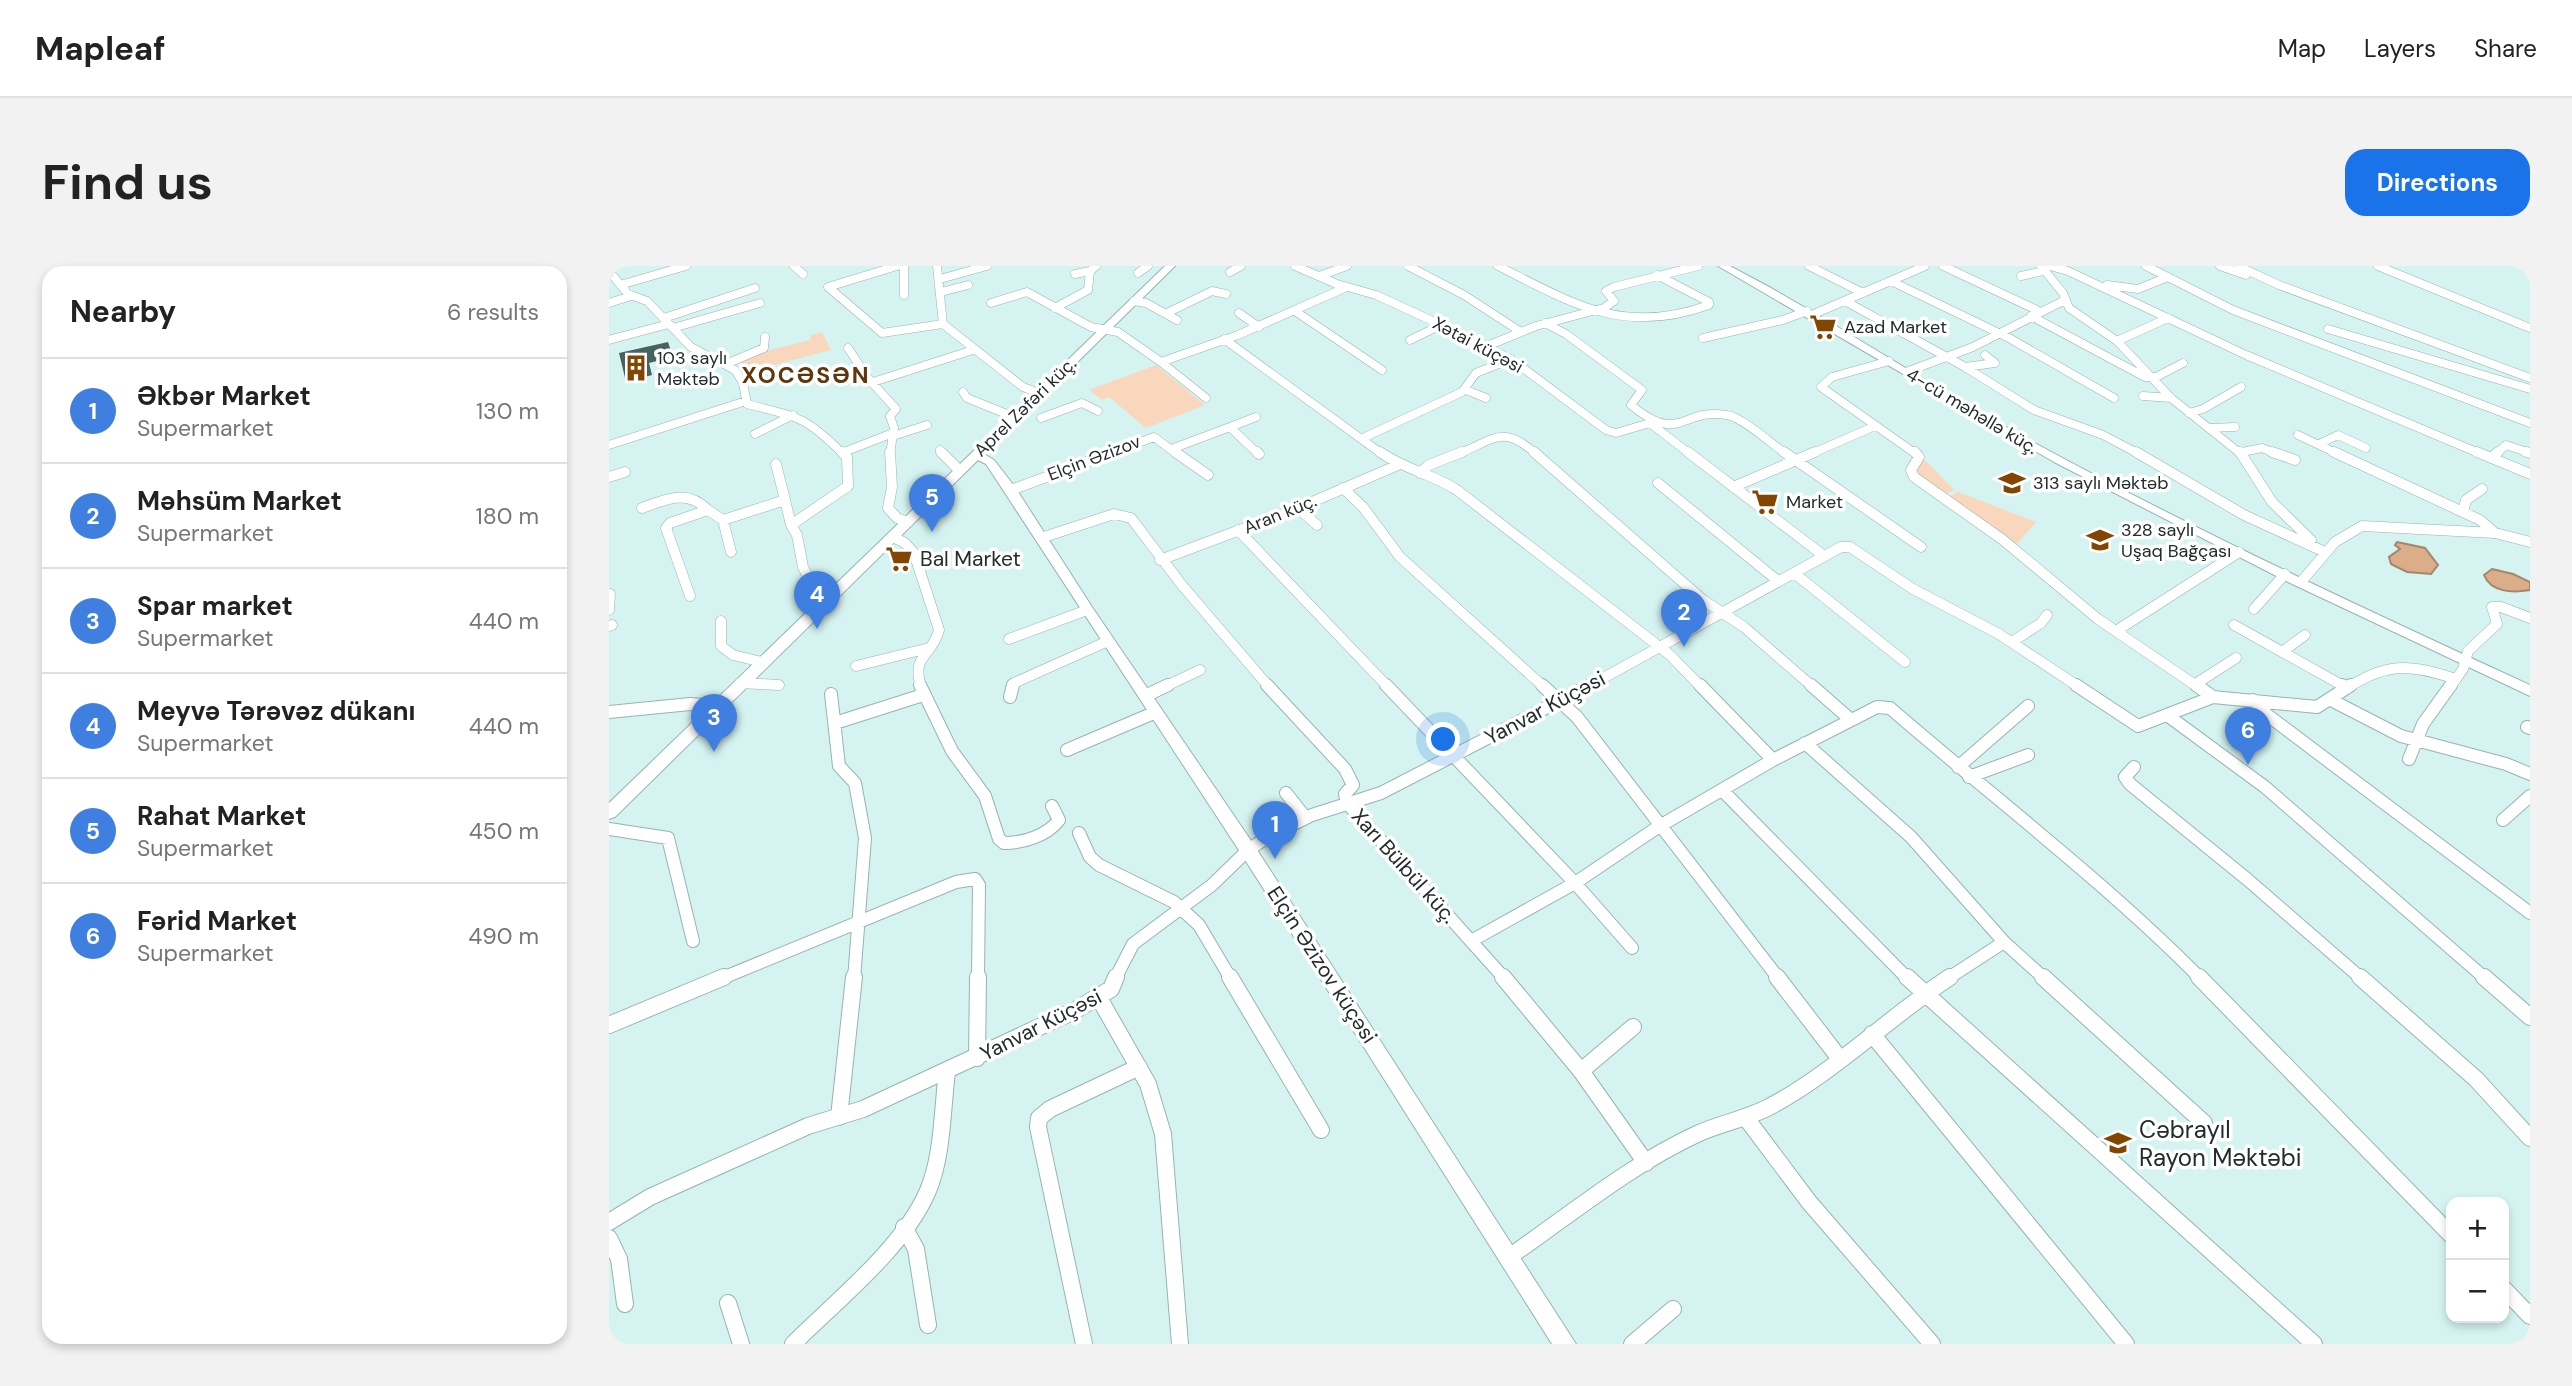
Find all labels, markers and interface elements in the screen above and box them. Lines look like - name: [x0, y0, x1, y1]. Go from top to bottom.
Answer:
- text: Mapleaf: [35, 27, 165, 70]
- text: Map: [2278, 33, 2326, 64]
- text: Layers: [2364, 33, 2436, 64]
- text: Share: [2474, 33, 2537, 64]
- button: Directions: [2345, 149, 2530, 216]
- text: Find us: [42, 150, 213, 214]
- text: Nearby: [70, 292, 176, 331]
- text: 6 results: [447, 297, 539, 327]
- street label: Xətai küçəsi: [1428, 311, 1528, 379]
- supermarket icon: Azad Market: [1808, 312, 1838, 342]
- place label: Azad Market: [1844, 315, 1947, 339]
- place label: 103 saylı Məktəb: [657, 346, 727, 391]
- street label: Aprel Zəfəri küç.: [969, 352, 1081, 462]
- building icon: 103 saylı Məktəb: [621, 353, 651, 383]
- district label: XOCƏSƏN: [742, 360, 871, 390]
- street label: 4-cü məhəllə küç.: [1902, 362, 2042, 460]
- text: Əkbər Market: [137, 379, 311, 413]
- text: 1: [89, 396, 97, 426]
- text: 130 m: [476, 396, 539, 426]
- text: Supermarket: [137, 413, 273, 443]
- street label: Elçin Əzizov: [1044, 429, 1144, 487]
- school or university icon: 313 saylı Məktəb: [1997, 468, 2027, 498]
- place label: 313 saylı Məktəb: [2033, 471, 2169, 495]
- pin: 5: [909, 474, 955, 532]
- text: Məhsüm Market: [137, 484, 342, 518]
- supermarket icon: Market: [1750, 487, 1780, 517]
- street label: Aran küç.: [1240, 488, 1320, 540]
- place label: Market: [1786, 490, 1843, 514]
- text: 2: [86, 501, 100, 531]
- text: 180 m: [475, 501, 539, 531]
- text: Supermarket: [137, 518, 273, 548]
- place label: 328 saylı Uşaq Bağçası: [2121, 518, 2231, 563]
- school or university icon: 328 saylı Uşaq Bağçası: [2085, 525, 2115, 555]
- supermarket icon: Bal Market: [884, 544, 914, 574]
- place label: Bal Market: [920, 545, 1021, 573]
- pin: 4: [794, 571, 840, 629]
- text: Spar market: [137, 589, 293, 623]
- pin: 2: [1661, 589, 1707, 647]
- text: 3: [86, 606, 100, 636]
- text: 440 m: [469, 606, 539, 636]
- text: Supermarket: [137, 623, 273, 653]
- street label: Yanvar Küçəsi: [1480, 664, 1610, 752]
- text: Meyvə Tərəvəz dükanı: [137, 694, 415, 728]
- pin: 3: [691, 694, 737, 752]
- pin: 6: [2225, 707, 2271, 765]
- text: 4: [86, 711, 100, 741]
- text: 440 m: [469, 711, 539, 741]
- your location: [1426, 722, 1460, 756]
- text: Supermarket: [137, 728, 273, 758]
- text: Rahat Market: [137, 799, 306, 833]
- pin: 1: [1252, 801, 1298, 859]
- street label: Xarı Bülbül küç.: [1345, 803, 1463, 929]
- text: 5: [86, 816, 100, 846]
- text: 450 m: [469, 816, 539, 846]
- text: Supermarket: [137, 833, 273, 863]
- street label: Elçin Əzizov küçəsi: [1261, 881, 1383, 1049]
- text: Fərid Market: [137, 904, 297, 938]
- text: 6: [86, 921, 100, 951]
- text: 490 m: [468, 921, 539, 951]
- text: Supermarket: [137, 938, 273, 968]
- street label: Yanvar Küçəsi: [976, 982, 1106, 1068]
- place label: Cəbrayıl Rayon Məktəbi: [2139, 1114, 2302, 1173]
- school or university icon: Cəbrayıl Rayon Məktəbi: [2103, 1128, 2133, 1158]
- map controls: [2446, 1197, 2509, 1323]
- button: +: [2446, 1197, 2509, 1260]
- button: −: [2446, 1260, 2509, 1323]

